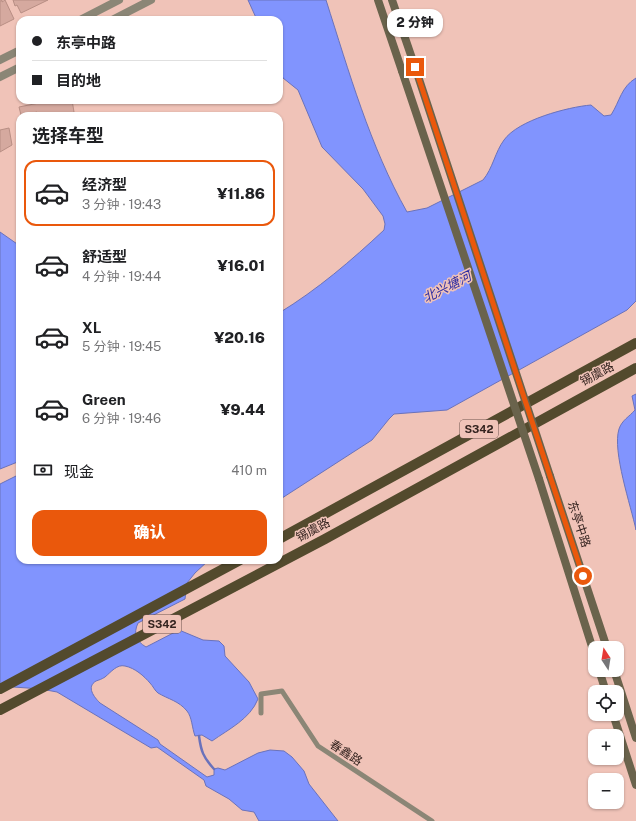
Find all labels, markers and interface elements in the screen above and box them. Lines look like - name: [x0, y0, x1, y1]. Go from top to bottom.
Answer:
- callout: 2 分钟: [387, 9, 443, 37]
- text: 2 分钟: [396, 15, 434, 30]
- text: 东亭中路: [56, 34, 116, 51]
- route end: [406, 58, 424, 76]
- text: 目的地: [56, 72, 101, 89]
- text: 选择车型: [32, 125, 104, 146]
- icon: car: [34, 175, 70, 211]
- text: 经济型: [82, 176, 127, 193]
- text: ¥11.86: [217, 185, 265, 202]
- text: 3 分钟 · 19:43: [82, 197, 161, 212]
- icon: car: [34, 247, 70, 283]
- text: 舒适型: [82, 248, 127, 265]
- text: ¥16.01: [217, 257, 265, 274]
- water label: 北兴塘河: [420, 267, 476, 305]
- text: 4 分钟 · 19:44: [82, 269, 161, 284]
- icon: car: [34, 319, 70, 355]
- text: XL: [82, 319, 101, 336]
- text: ¥20.16: [214, 329, 265, 346]
- text: 5 分钟 · 19:45: [82, 339, 161, 354]
- street label: 锡虞路: [578, 359, 616, 389]
- icon: car: [34, 391, 70, 427]
- text: Green: [82, 391, 126, 408]
- text: ¥9.44: [220, 401, 265, 418]
- text: 6 分钟 · 19:46: [82, 411, 161, 426]
- road number: S342: [460, 420, 498, 438]
- icon: cash: [32, 459, 54, 481]
- text: 现金: [64, 463, 94, 480]
- text: 410 m: [231, 463, 267, 478]
- street label: 东亭中路: [565, 499, 593, 549]
- button: 确认: [32, 510, 267, 556]
- street label: 锡虞路: [294, 515, 332, 545]
- route start: [574, 567, 592, 585]
- road number: S342: [143, 615, 181, 633]
- north arrow: [588, 641, 624, 677]
- map controls: [588, 641, 624, 809]
- button: locate: [588, 685, 624, 721]
- button: +: [588, 729, 624, 765]
- street label: 春鑫路: [327, 737, 365, 769]
- button: −: [588, 773, 624, 809]

